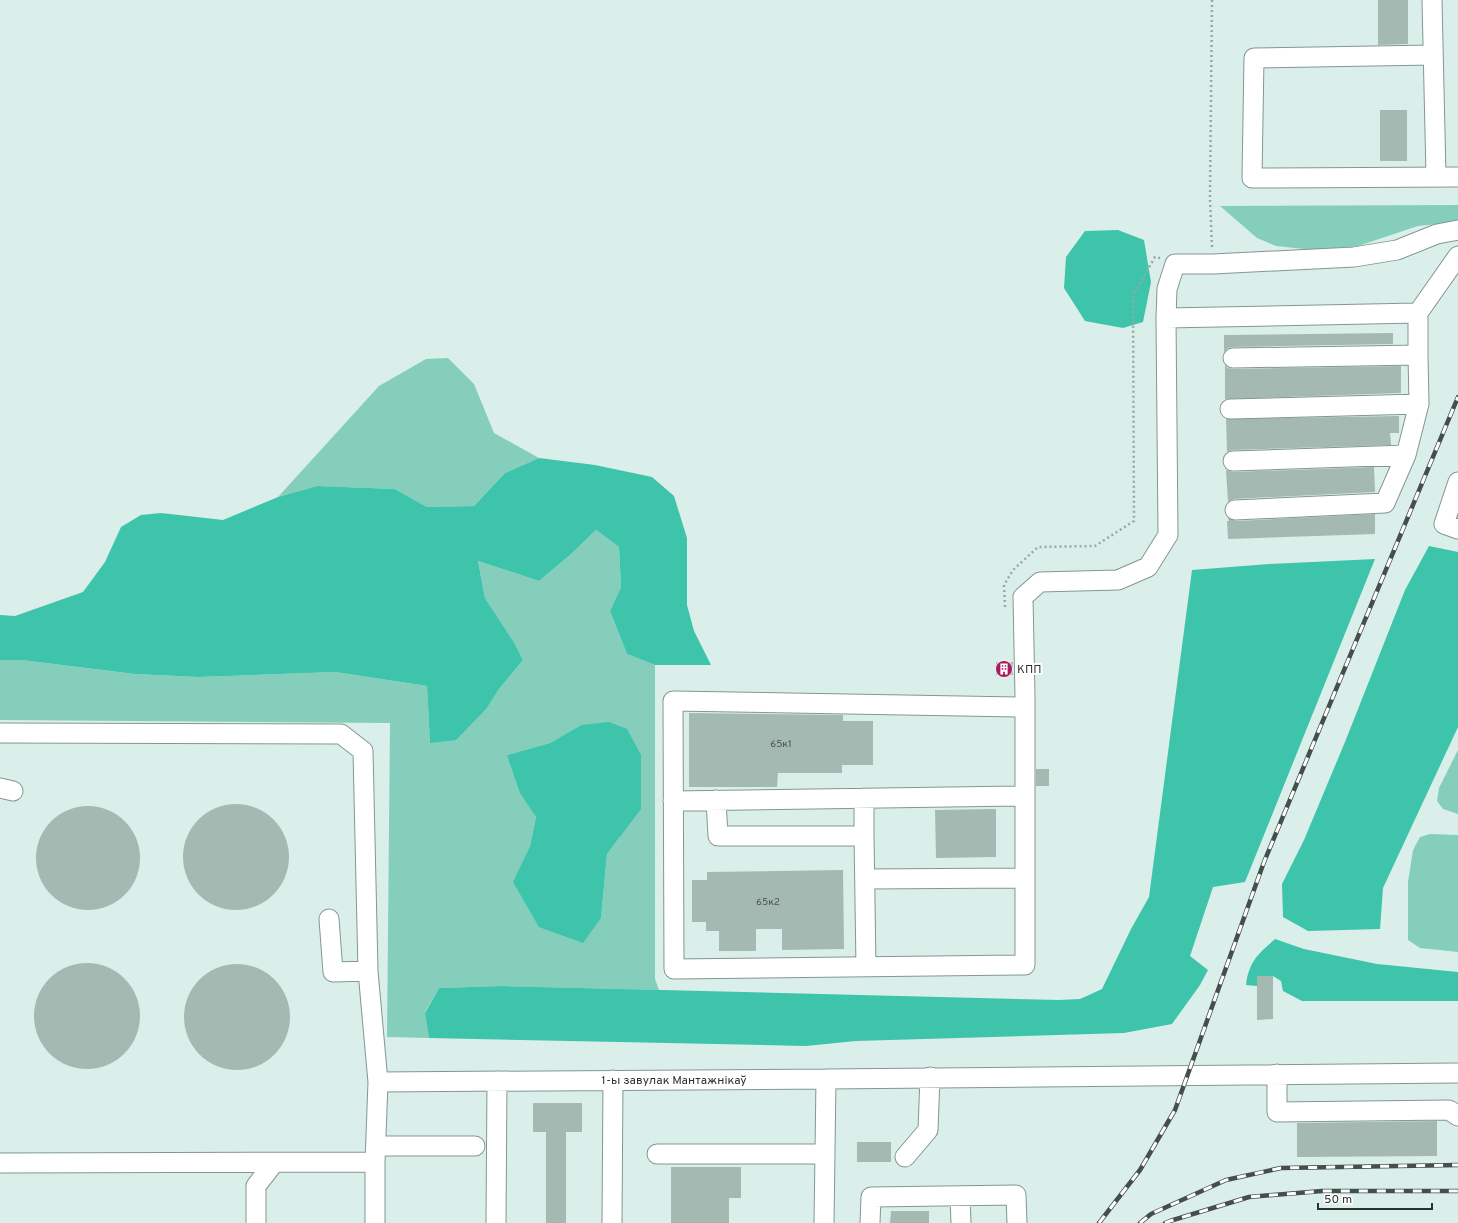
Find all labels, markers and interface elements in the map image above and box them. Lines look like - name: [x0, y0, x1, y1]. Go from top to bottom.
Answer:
- building icon: КПП: [994, 659, 1014, 679]
- place label: КПП: [1017, 662, 1041, 678]
- house number: 65к1: [770, 738, 792, 751]
- house number: 65к2: [756, 896, 780, 909]
- street label: 1-ы завулак Мантажнікаў: [601, 1073, 747, 1089]
- scale bar: [1318, 1185, 1432, 1211]
- text: 50 m: [1324, 1192, 1352, 1208]

